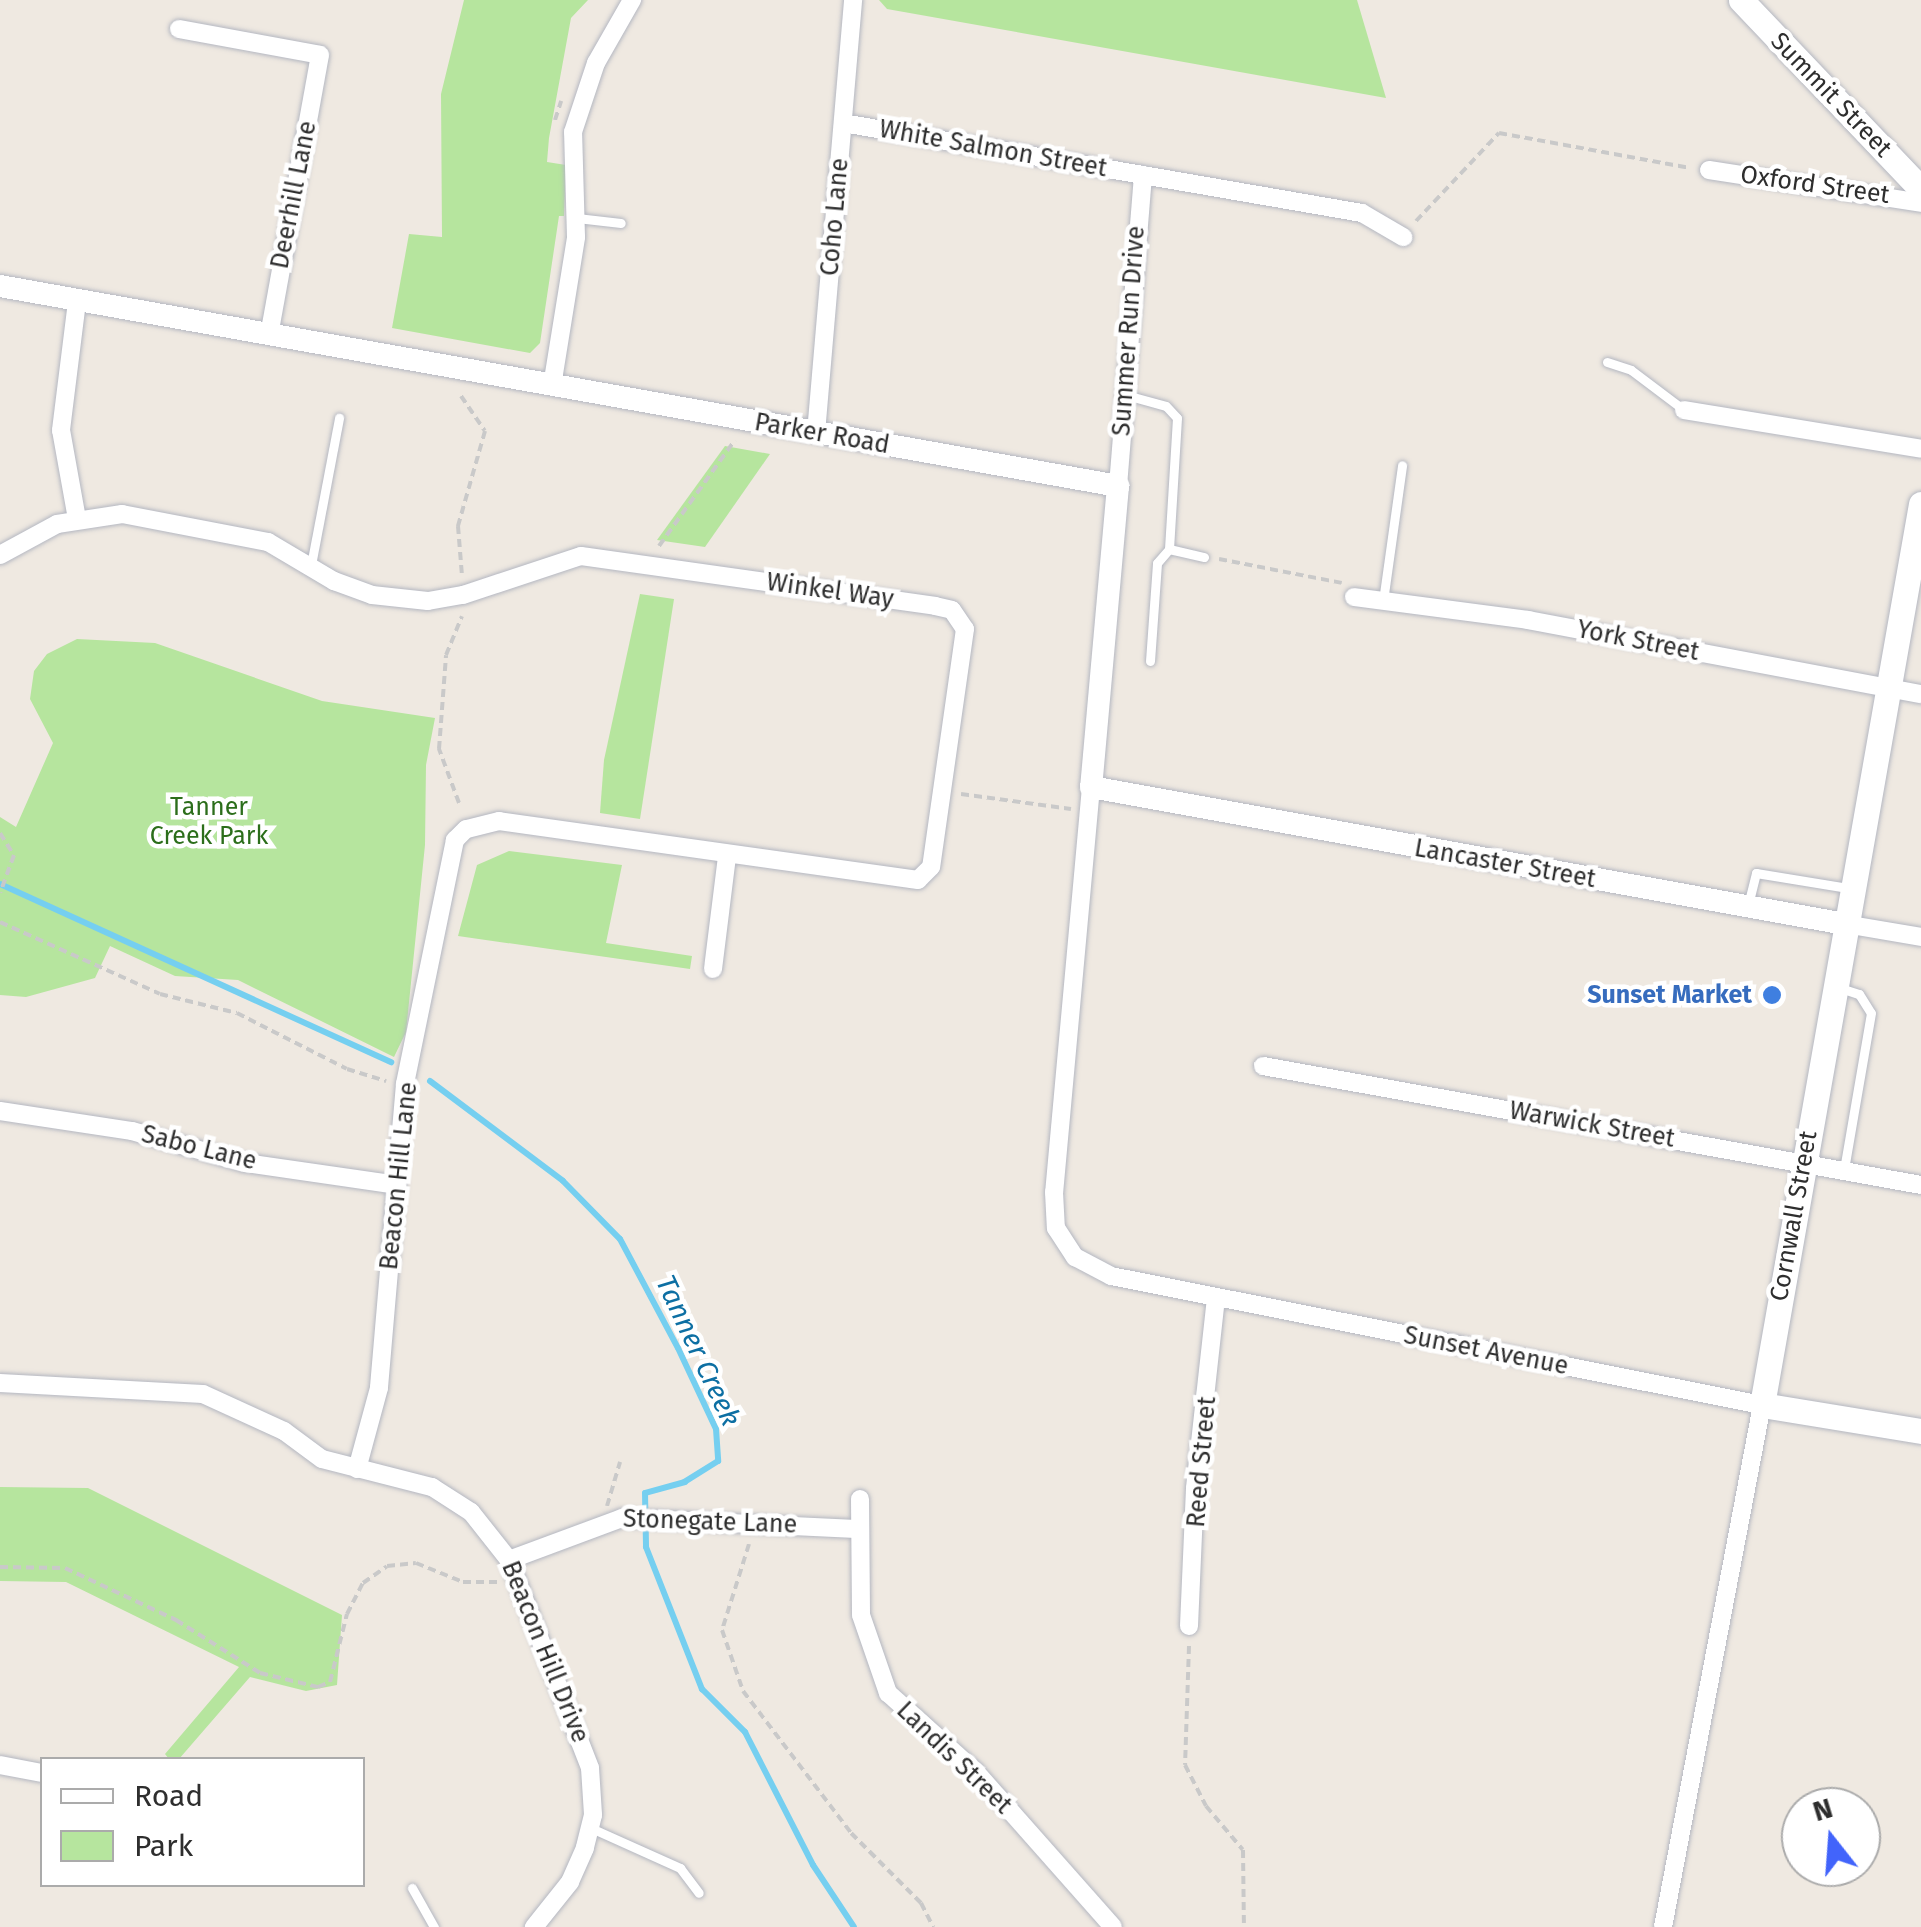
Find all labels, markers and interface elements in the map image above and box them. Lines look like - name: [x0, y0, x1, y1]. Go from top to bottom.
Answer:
- street label: Summit Street: [1764, 26, 1898, 164]
- street label: White Salmon Street: [877, 114, 1109, 184]
- street label: Deerhill Lane: [265, 118, 323, 272]
- street label: Coho Lane: [815, 157, 855, 277]
- street label: Oxford Street: [1739, 160, 1891, 210]
- street label: Summer Run Drive: [1107, 225, 1151, 437]
- street label: Parker Road: [752, 407, 892, 461]
- street label: Winkel Way: [765, 567, 895, 615]
- street label: York Street: [1574, 614, 1702, 668]
- park label: Tanner Creek Park: [150, 793, 268, 852]
- street label: Lancaster Street: [1412, 833, 1598, 895]
- place label: Sunset Market: [1587, 980, 1752, 1010]
- marker: Sunset Market: [1761, 984, 1783, 1006]
- street label: Beacon Hill Lane: [374, 1080, 424, 1272]
- street label: Warwick Street: [1507, 1096, 1677, 1154]
- street label: Sabo Lane: [138, 1119, 260, 1177]
- street label: Cornwall Street: [1764, 1128, 1824, 1304]
- water label: Tanner Creek: [648, 1270, 748, 1432]
- street label: Sunset Avenue: [1401, 1320, 1571, 1382]
- street label: Reed Street: [1181, 1395, 1223, 1529]
- street label: Stonegate Lane: [622, 1504, 798, 1540]
- street label: Beacon Hill Drive: [495, 1557, 595, 1747]
- street label: Landis Street: [890, 1696, 1018, 1820]
- legend: [40, 1757, 365, 1887]
- text: Road: [134, 1778, 203, 1814]
- north arrow: [1781, 1787, 1881, 1887]
- text: N: [1809, 1791, 1836, 1828]
- text: Park: [134, 1828, 193, 1864]

